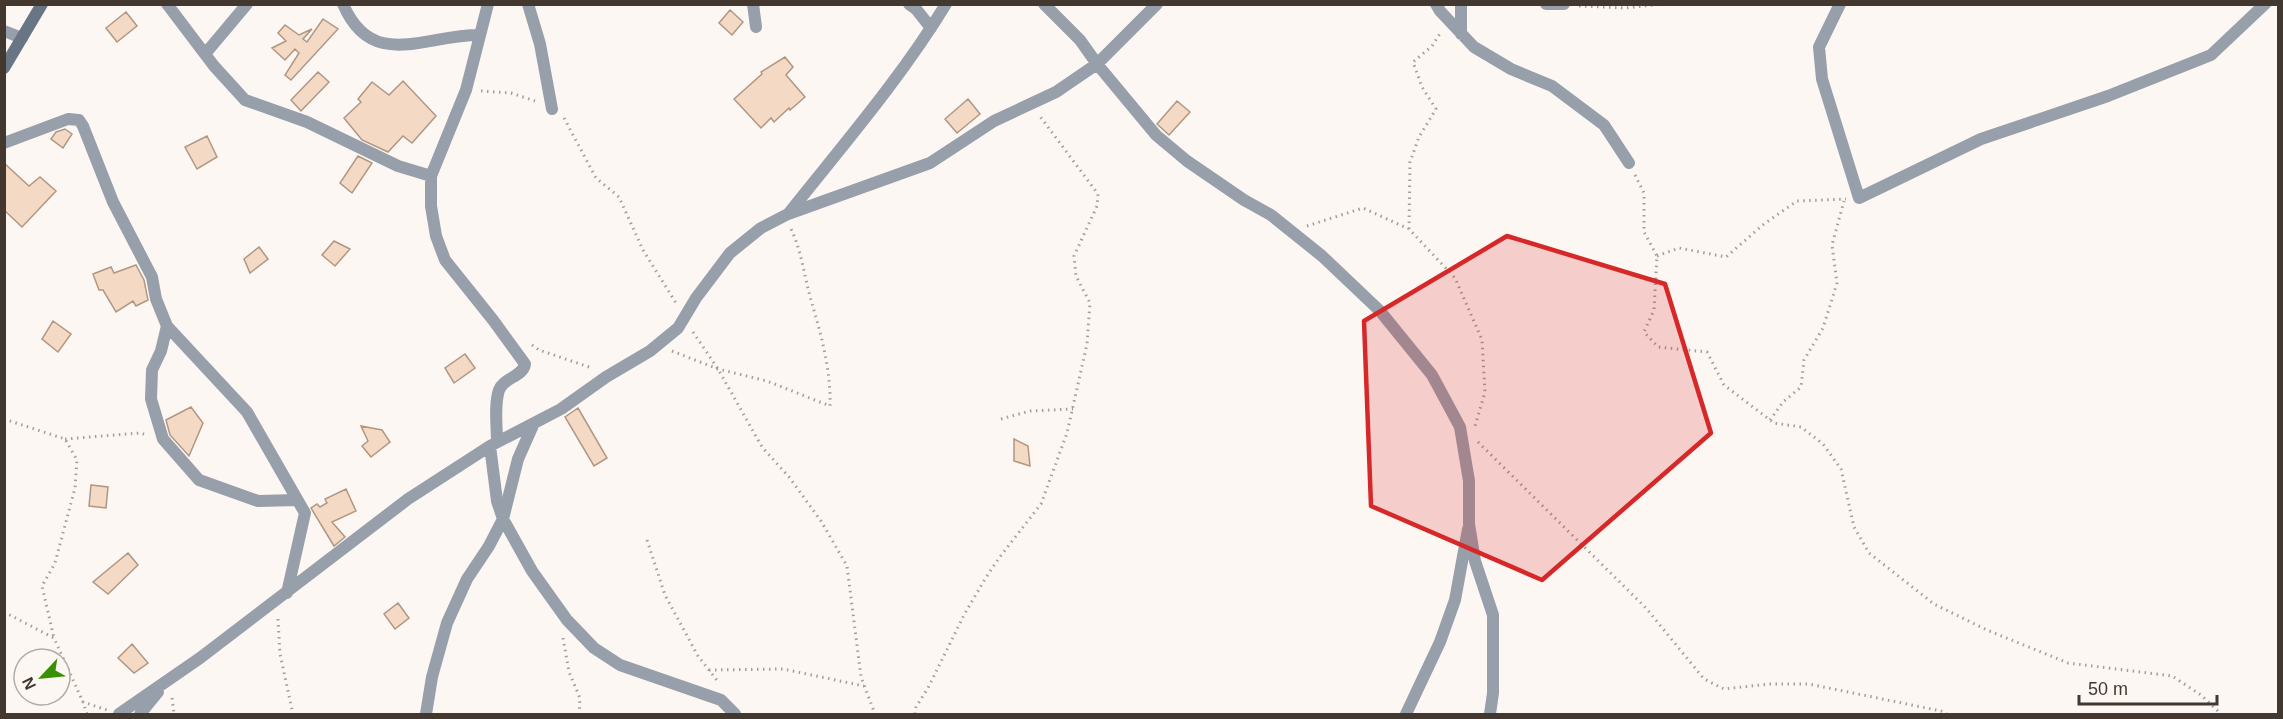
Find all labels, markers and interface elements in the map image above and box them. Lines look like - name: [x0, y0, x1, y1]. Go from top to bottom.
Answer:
- north arrow: [12, 647, 72, 707]
- scale bar: [2079, 668, 2217, 706]
- text: N: [19, 674, 39, 692]
- text: 50 m: [2088, 679, 2128, 699]

